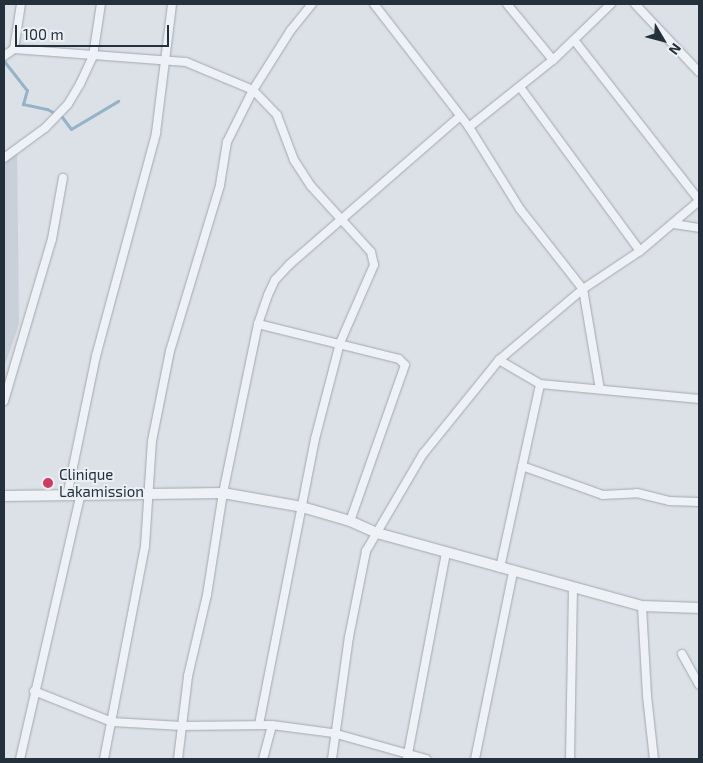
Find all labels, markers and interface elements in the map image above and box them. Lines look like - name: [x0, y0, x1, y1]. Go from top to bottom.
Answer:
- scale bar: [18, 15, 171, 47]
- north arrow: [638, 15, 688, 65]
- text: 100 m: [23, 25, 64, 43]
- text: N: [666, 40, 685, 58]
- place label: Clinique Lakamission: [59, 465, 144, 500]
- marker: Clinique Lakamission: [41, 476, 55, 490]

